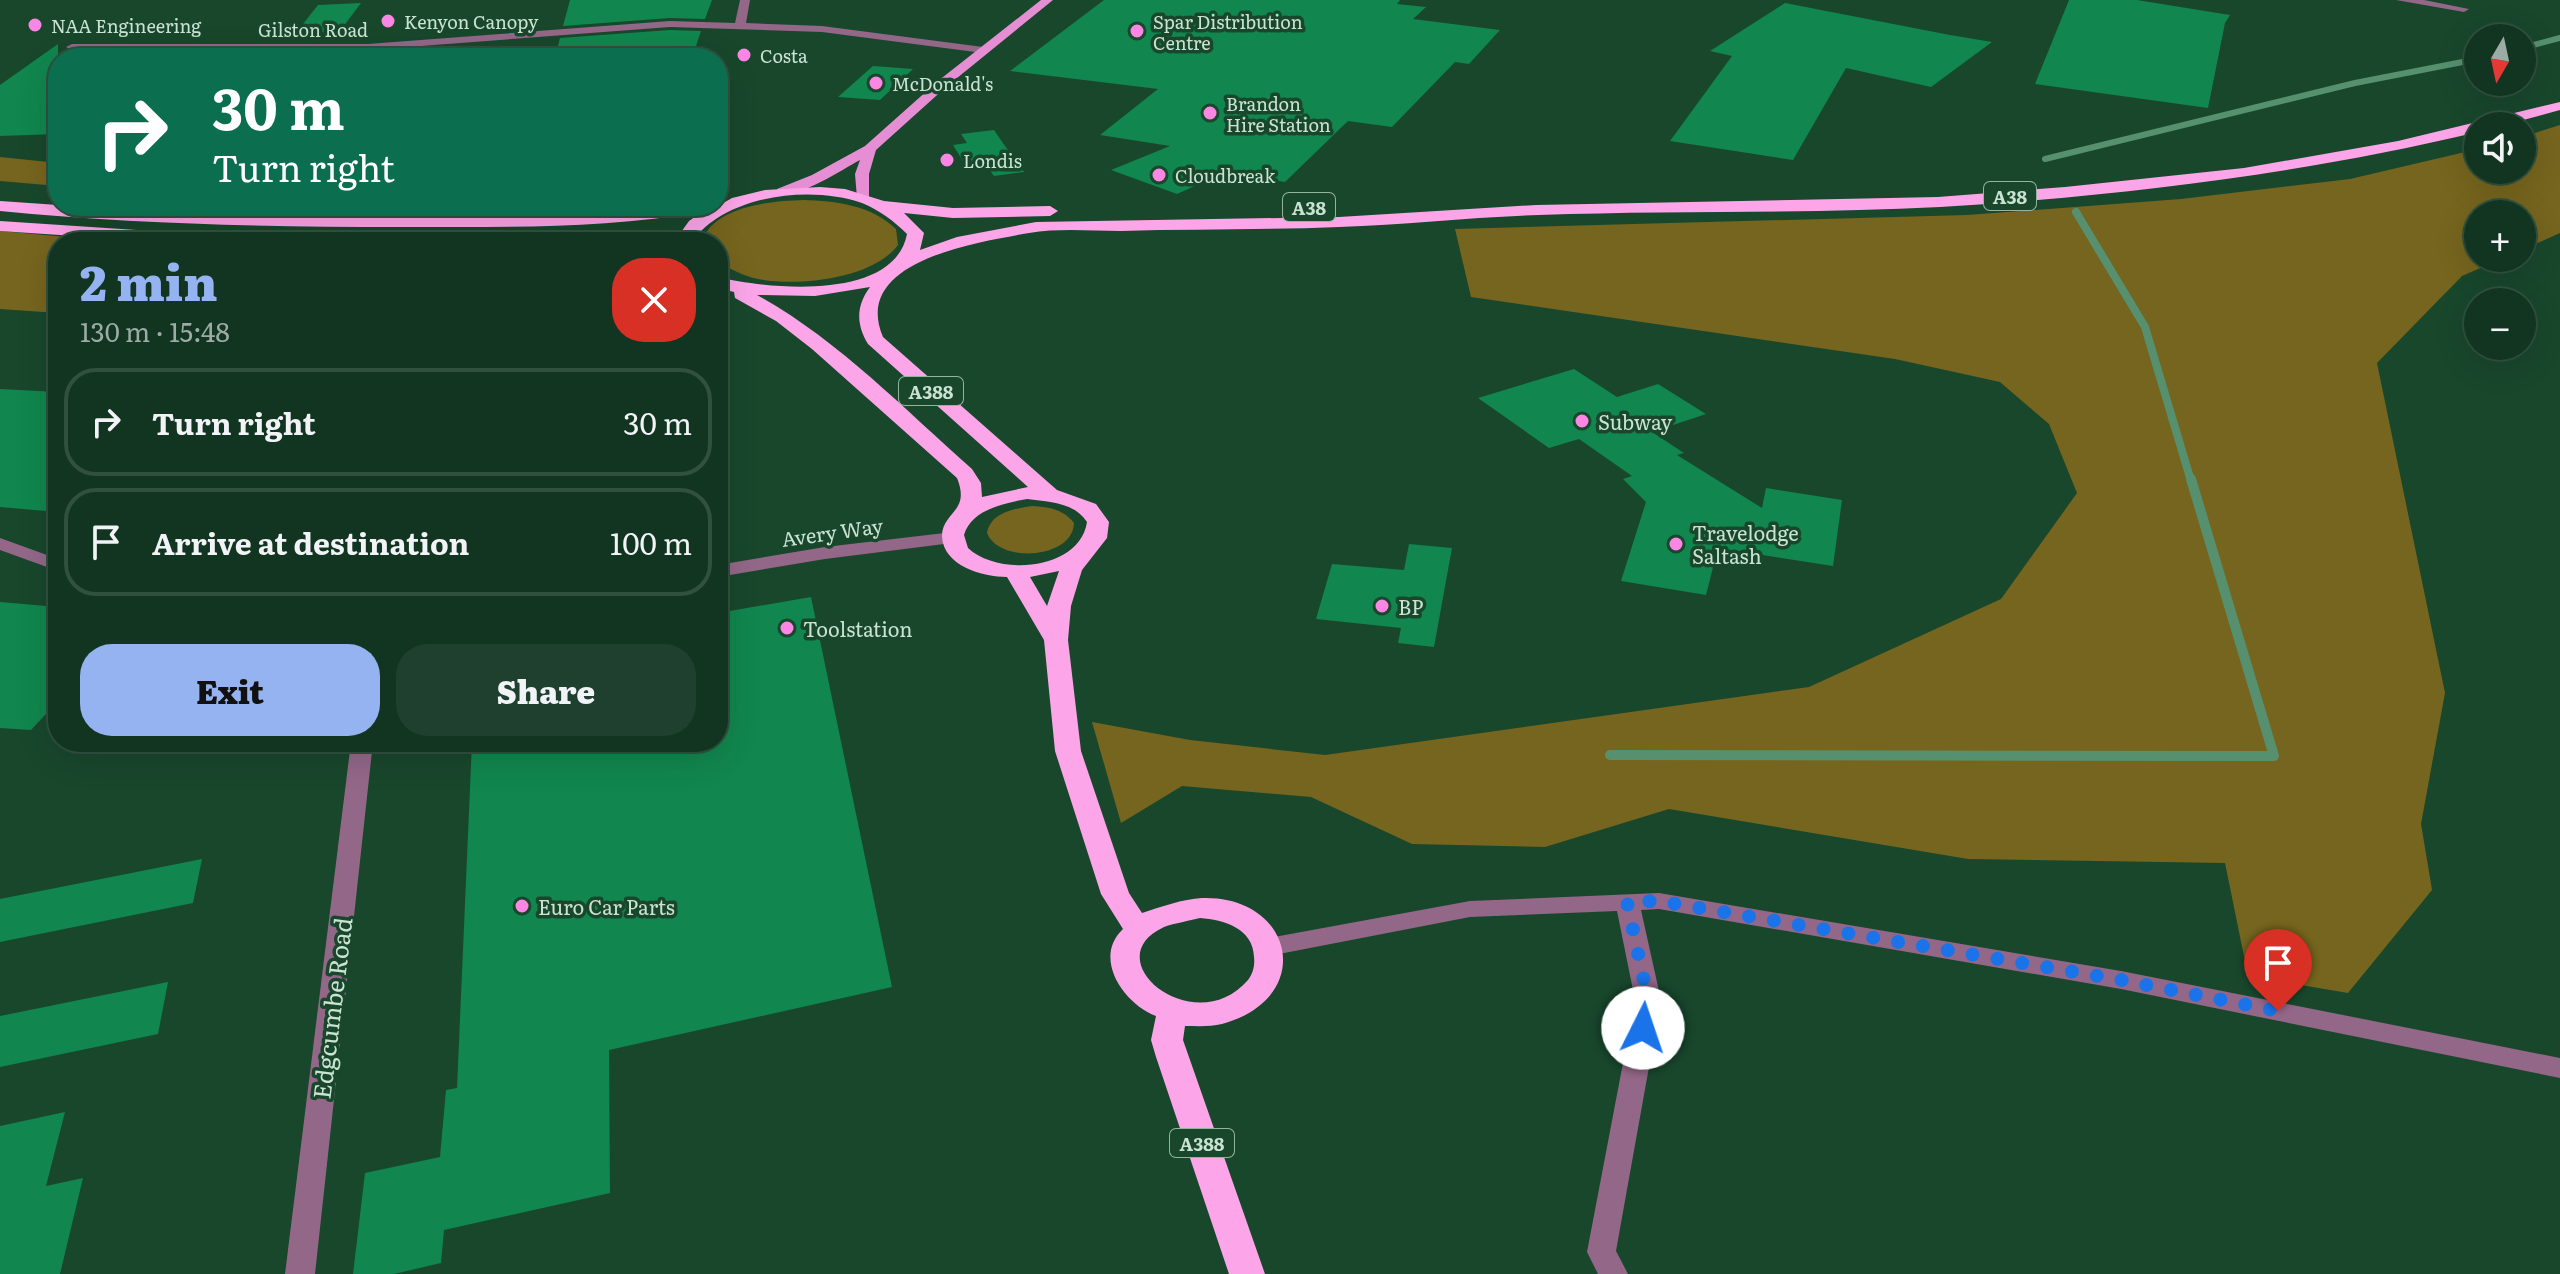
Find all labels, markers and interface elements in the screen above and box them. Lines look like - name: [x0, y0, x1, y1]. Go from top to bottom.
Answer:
- place label: Kenyon Canopy: [404, 8, 539, 35]
- place label: Spar Distribution Centre: [1153, 8, 1303, 56]
- place label: NAA Engineering: [51, 12, 202, 39]
- marker: Kenyon Canopy: [379, 12, 397, 30]
- marker: NAA Engineering: [26, 16, 44, 34]
- street label: Gilston Road: [258, 16, 368, 43]
- marker: Spar Distribution Centre: [1128, 22, 1146, 40]
- north arrow: [2464, 24, 2536, 96]
- map controls: [2464, 24, 2536, 360]
- place label: Costa: [760, 42, 808, 69]
- marker: Costa: [735, 46, 753, 64]
- text: 30 m: [212, 64, 345, 147]
- place label: McDonald's: [892, 70, 993, 97]
- marker: McDonald's: [867, 74, 885, 92]
- icon: right: [80, 80, 184, 184]
- place label: Brandon Hire Station: [1226, 90, 1331, 138]
- marker: Brandon Hire Station: [1201, 104, 1219, 122]
- button: sound: [2464, 112, 2536, 184]
- text: Turn right: [212, 140, 395, 193]
- place label: Londis: [963, 147, 1022, 174]
- marker: Londis: [938, 151, 956, 169]
- place label: Cloudbreak: [1175, 162, 1276, 189]
- marker: Cloudbreak: [1150, 166, 1168, 184]
- road number: A38: [1984, 182, 2036, 210]
- road number: A38: [1283, 193, 1335, 221]
- button: +: [2464, 200, 2536, 272]
- text: 2 min: [80, 245, 218, 316]
- button: close: [612, 258, 696, 342]
- button: −: [2464, 288, 2536, 360]
- text: 130 m · 15:48: [80, 311, 230, 350]
- road number: A388: [899, 377, 963, 405]
- icon: right: [84, 400, 128, 444]
- text: Turn right: [152, 400, 316, 444]
- text: 30 m: [623, 400, 692, 444]
- place label: Subway: [1598, 406, 1673, 436]
- marker: Subway: [1573, 412, 1591, 430]
- street label: Avery Way: [779, 509, 885, 553]
- place label: Travelodge Saltash: [1692, 517, 1799, 570]
- icon: arrive: [84, 520, 128, 564]
- text: Arrive at destination: [152, 520, 469, 564]
- text: 100 m: [610, 520, 692, 564]
- marker: Travelodge Saltash: [1667, 535, 1685, 553]
- place label: BP: [1398, 591, 1423, 621]
- marker: BP: [1373, 597, 1391, 615]
- place label: Toolstation: [803, 613, 913, 643]
- marker: Toolstation: [778, 619, 796, 637]
- button: Exit: [80, 644, 380, 736]
- button: Share: [396, 644, 696, 736]
- place label: Euro Car Parts: [538, 891, 675, 921]
- marker: Euro Car Parts: [513, 897, 531, 915]
- street label: Edgcumbe Road: [302, 915, 360, 1101]
- pin: [2244, 929, 2312, 1011]
- icon: arrive: [2256, 941, 2300, 985]
- position arrow: [1601, 986, 1685, 1070]
- road number: A388: [1170, 1129, 1234, 1157]

